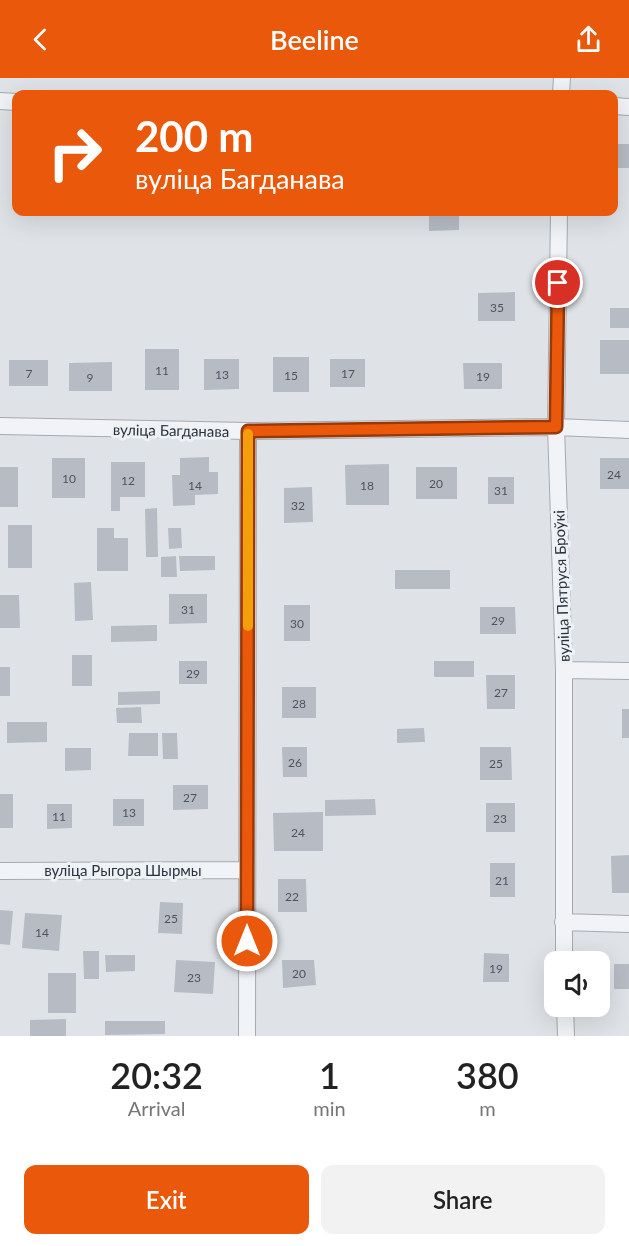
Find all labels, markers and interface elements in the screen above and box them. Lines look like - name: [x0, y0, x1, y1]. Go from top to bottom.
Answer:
- icon: back: [24, 23, 57, 56]
- text: Beeline: [270, 23, 359, 56]
- icon: share: [572, 23, 605, 56]
- text: 200 m: [135, 111, 253, 161]
- icon: right: [36, 114, 114, 192]
- text: вуліца Багданава: [135, 162, 345, 195]
- pin: [532, 257, 583, 308]
- icon: arrive: [541, 266, 574, 299]
- house number: 35: [490, 300, 504, 315]
- house number: 11: [155, 363, 169, 378]
- house number: 7: [26, 366, 33, 381]
- house number: 17: [341, 366, 355, 381]
- house number: 13: [215, 367, 229, 382]
- house number: 15: [284, 368, 298, 383]
- house number: 19: [476, 369, 490, 384]
- house number: 9: [87, 370, 94, 385]
- street label: вуліца Багданава: [113, 420, 229, 440]
- house number: 24: [607, 467, 621, 482]
- house number: 10: [62, 471, 76, 486]
- house number: 12: [121, 473, 135, 488]
- house number: 20: [429, 476, 443, 491]
- house number: 14: [188, 478, 202, 493]
- house number: 18: [360, 478, 374, 493]
- house number: 31: [494, 483, 508, 498]
- house number: 32: [291, 498, 305, 513]
- street label: вуліца Пятруся Броўкі: [549, 510, 573, 662]
- house number: 31: [181, 602, 195, 617]
- house number: 29: [491, 613, 505, 628]
- house number: 30: [290, 616, 304, 631]
- house number: 29: [186, 666, 200, 681]
- house number: 27: [494, 685, 508, 700]
- house number: 28: [292, 696, 306, 711]
- house number: 26: [288, 755, 302, 770]
- house number: 25: [489, 756, 503, 771]
- house number: 27: [183, 790, 197, 805]
- house number: 13: [122, 805, 136, 820]
- house number: 11: [52, 809, 66, 824]
- house number: 23: [493, 811, 507, 826]
- house number: 24: [291, 825, 305, 840]
- street label: вуліца Рыгора Шырмы: [44, 861, 202, 879]
- house number: 21: [495, 873, 509, 888]
- house number: 22: [285, 889, 299, 904]
- position arrow: [215, 909, 279, 973]
- house number: 25: [164, 911, 178, 926]
- house number: 14: [35, 925, 49, 940]
- map controls: [544, 951, 610, 1017]
- button: sound: [544, 951, 610, 1017]
- house number: 19: [489, 961, 503, 976]
- house number: 20: [292, 966, 306, 981]
- house number: 23: [187, 970, 201, 985]
- text: 20:32: [110, 1053, 203, 1097]
- text: 1: [319, 1053, 340, 1097]
- text: 380: [456, 1053, 519, 1097]
- text: Arrival: [128, 1096, 185, 1120]
- text: min: [313, 1096, 346, 1120]
- text: m: [479, 1096, 496, 1120]
- button: Exit: [24, 1165, 309, 1234]
- button: Share: [321, 1165, 605, 1234]

